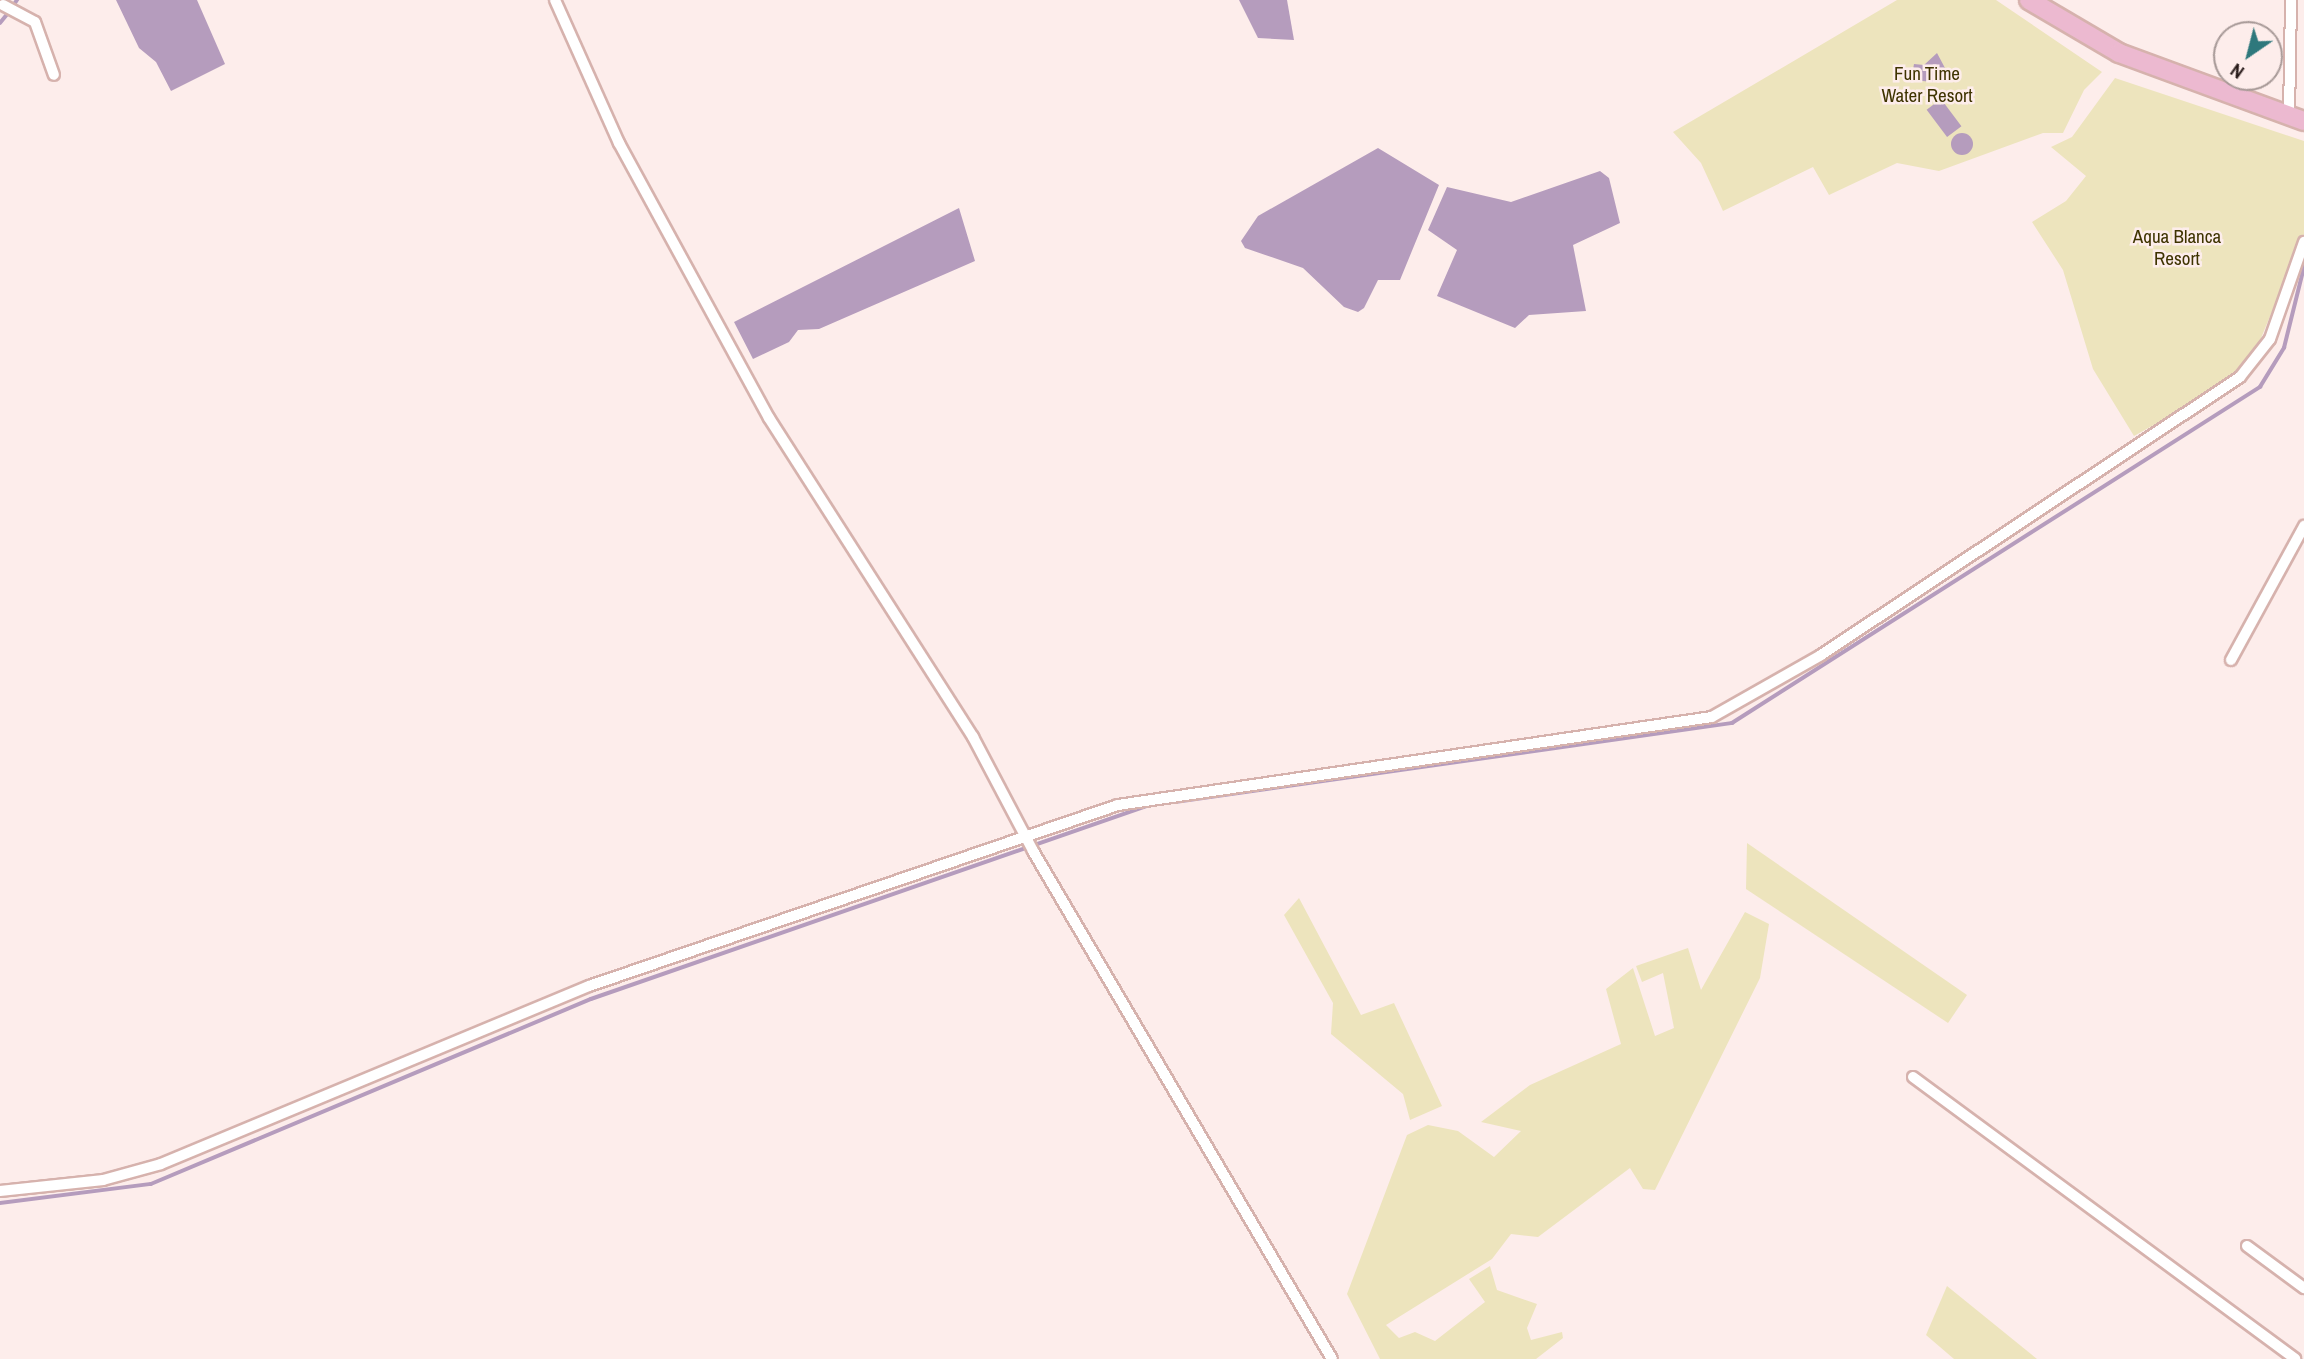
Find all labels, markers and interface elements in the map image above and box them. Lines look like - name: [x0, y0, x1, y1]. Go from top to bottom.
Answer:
- north arrow: [2213, 21, 2283, 91]
- text: N: [2225, 58, 2249, 85]
- park label: Fun Time Water Resort: [1881, 63, 1973, 107]
- park label: Aqua Blanca Resort: [2133, 226, 2221, 270]

